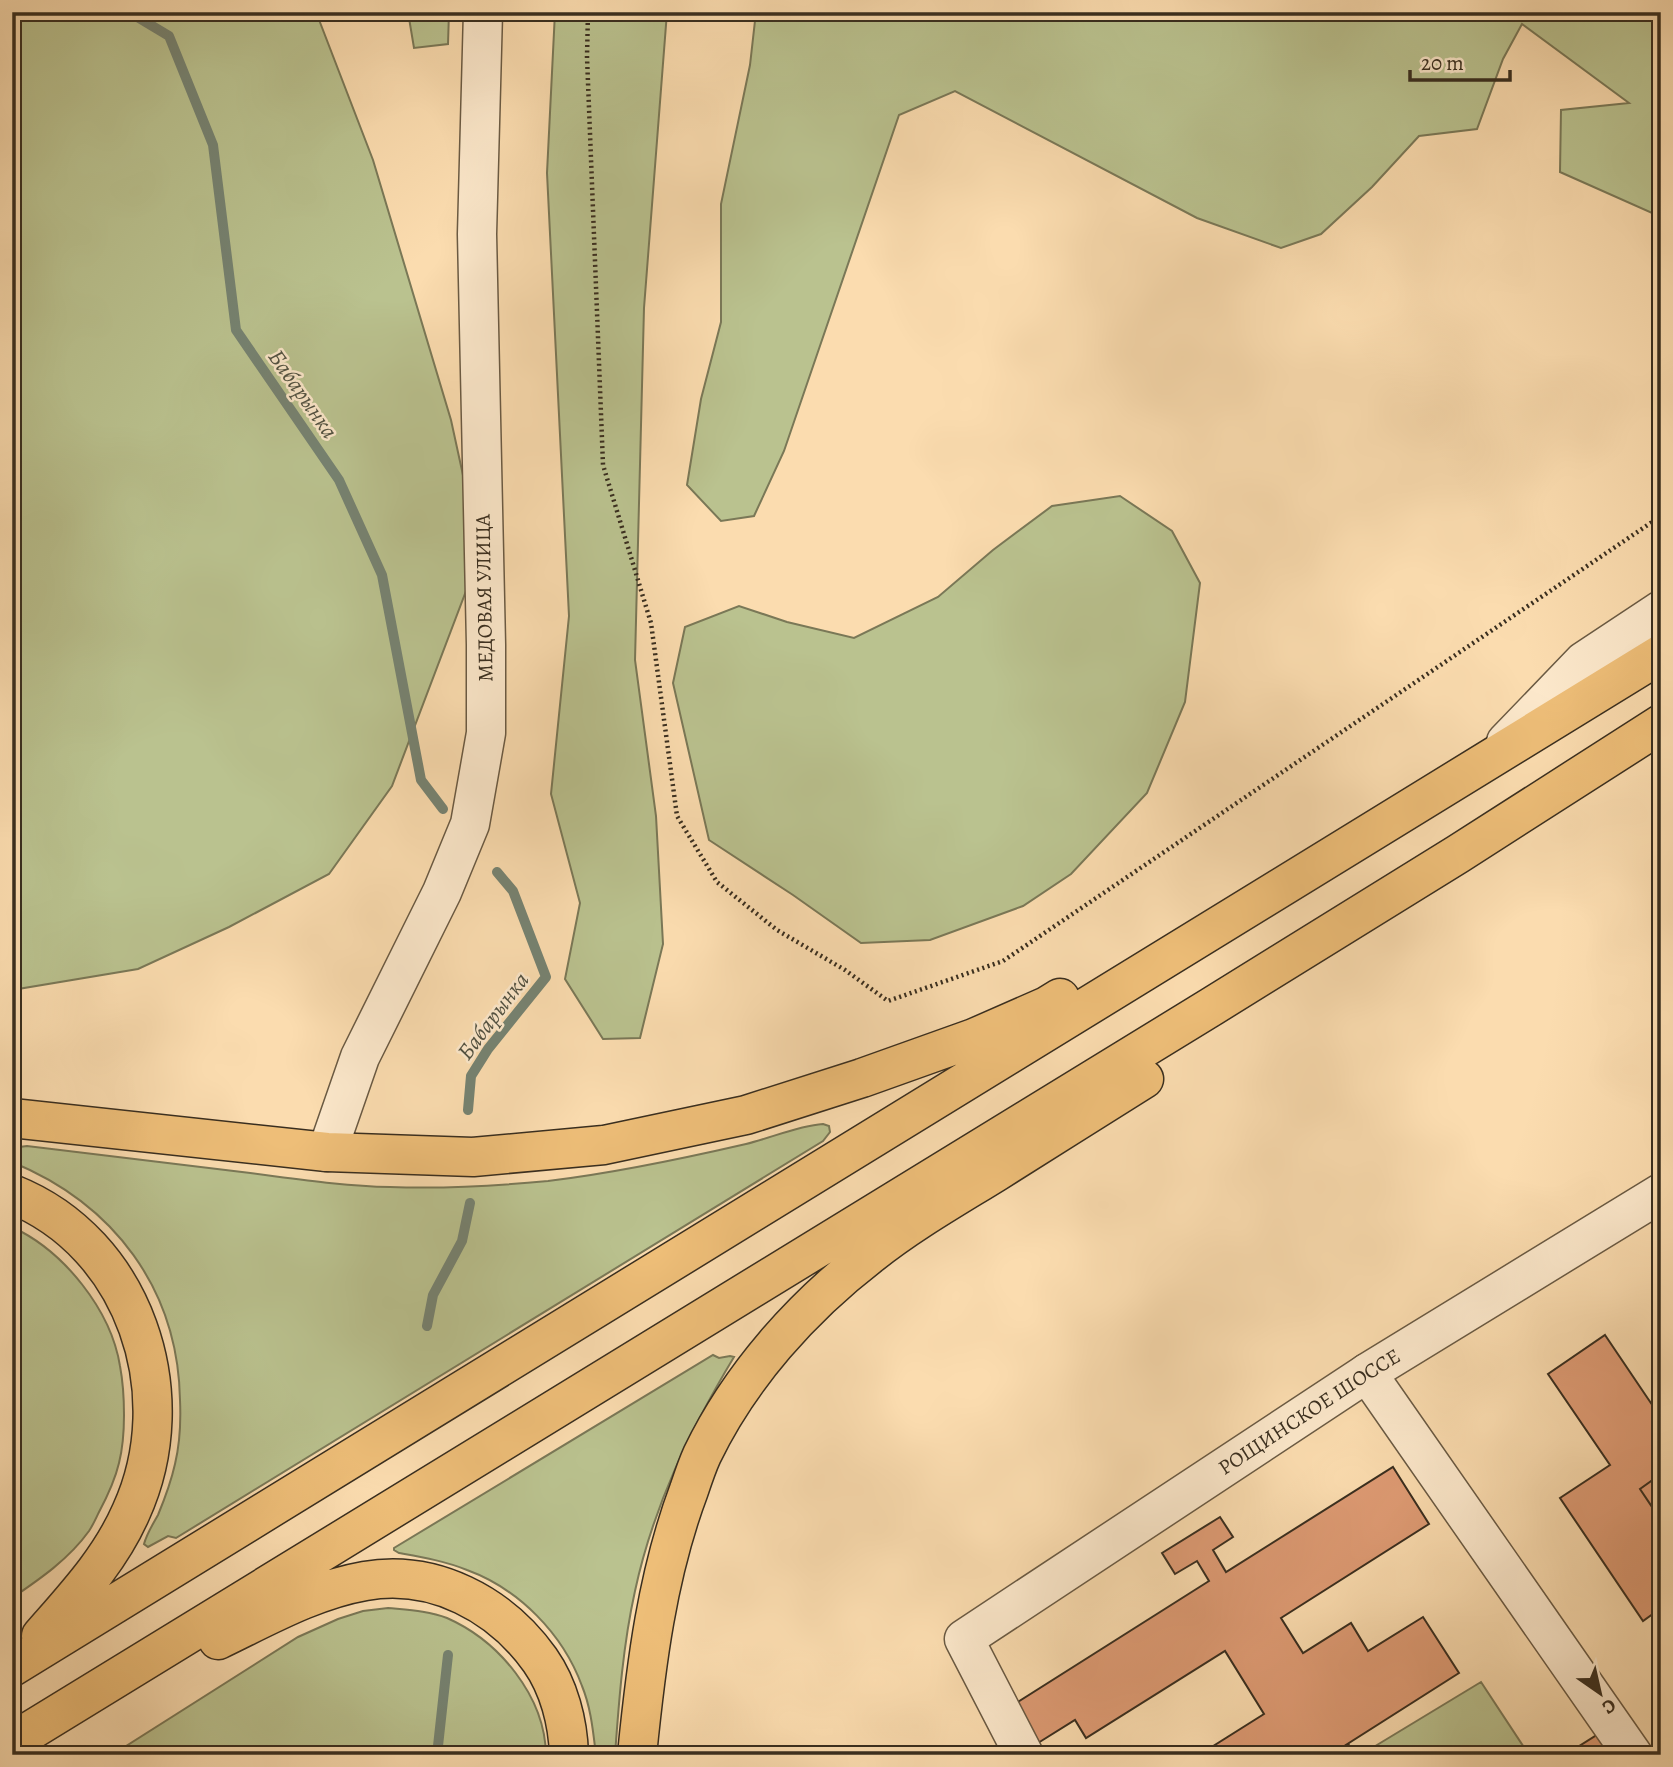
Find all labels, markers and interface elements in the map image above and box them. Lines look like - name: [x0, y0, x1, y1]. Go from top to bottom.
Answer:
- scale bar: [1410, 38, 1510, 82]
- text: 20 m: [1421, 49, 1464, 77]
- water label: Бабарынка: [261, 343, 345, 445]
- street label: МЕДОВАЯ УЛИЦА: [469, 513, 499, 682]
- water label: Бабарынка: [450, 966, 536, 1066]
- street label: РОЩИНСКОЕ ШОССЕ: [1213, 1342, 1406, 1481]
- north arrow: [1564, 1658, 1634, 1728]
- text: С: [1597, 1692, 1621, 1720]

